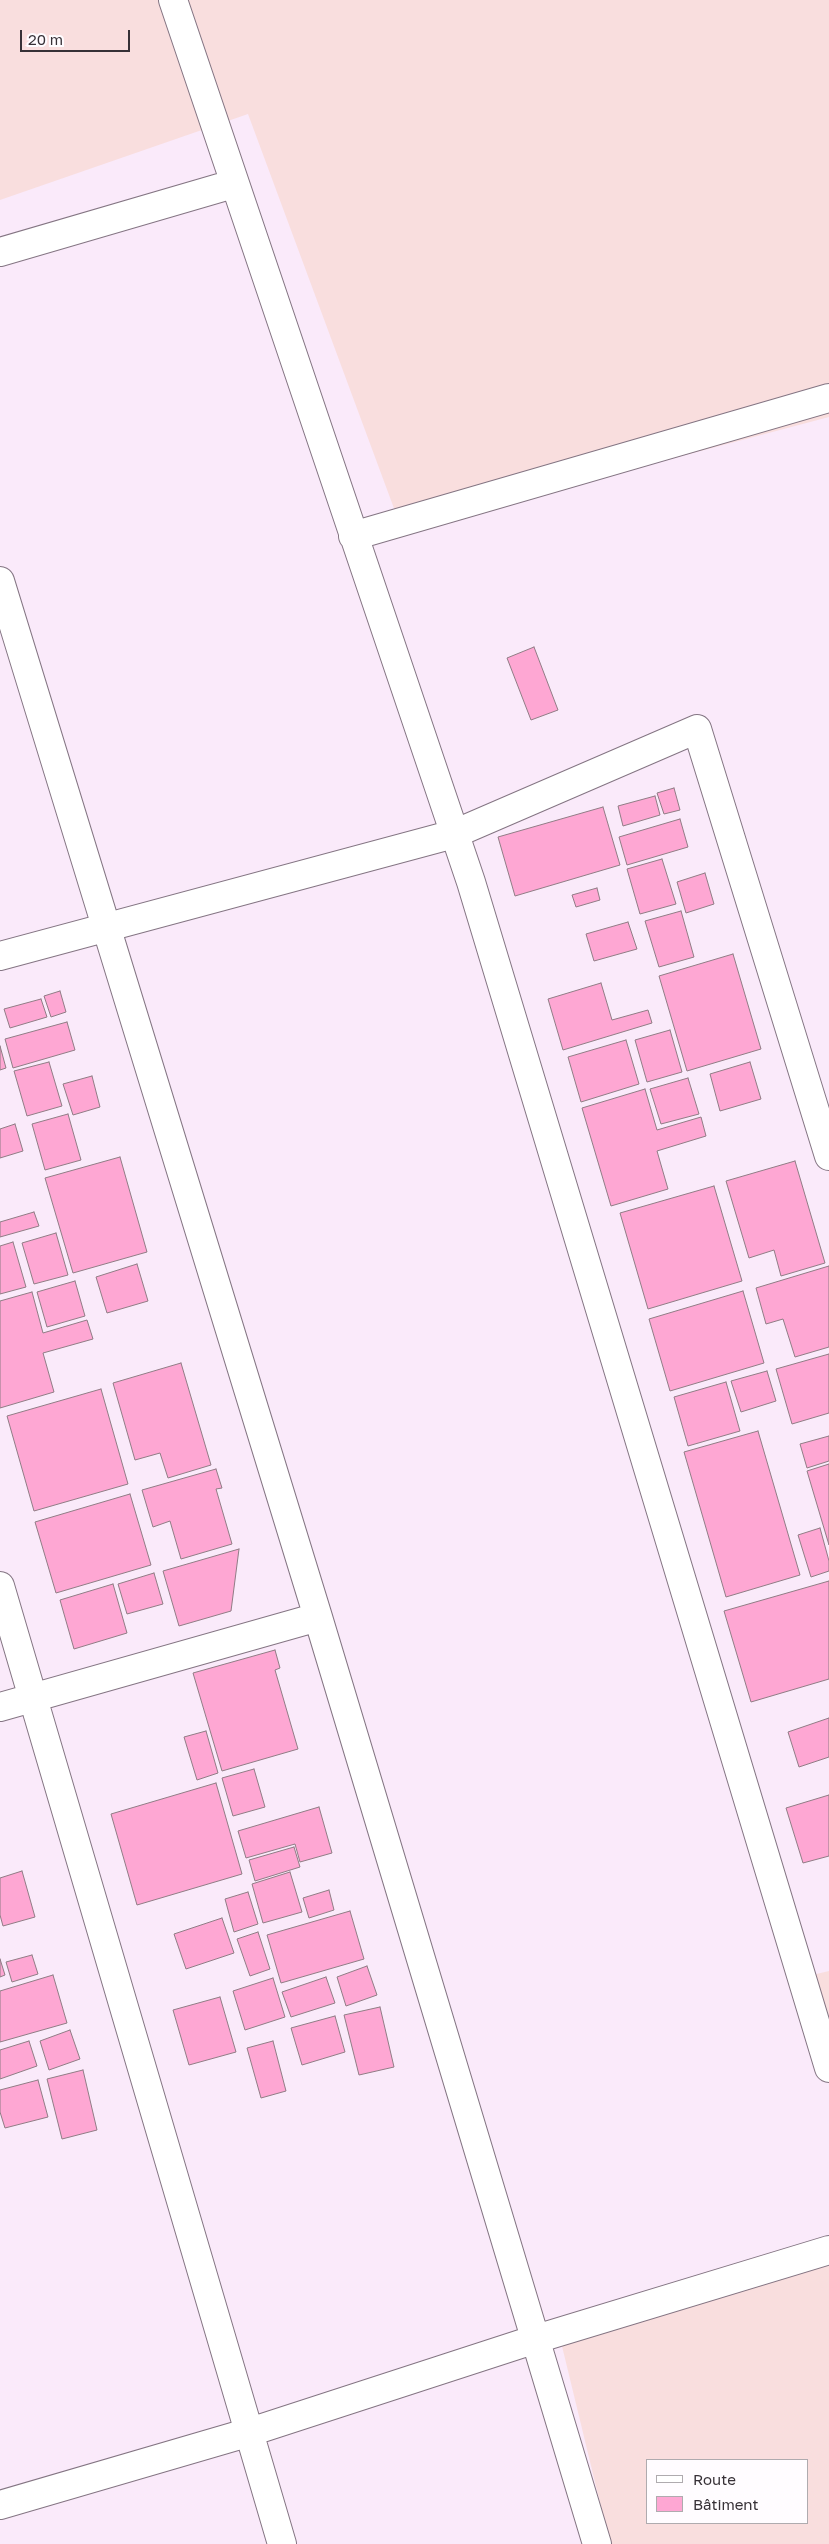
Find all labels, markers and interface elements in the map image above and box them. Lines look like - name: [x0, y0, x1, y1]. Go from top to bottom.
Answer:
- scale bar: [22, 20, 132, 52]
- text: 20 m: [28, 30, 63, 48]
- legend: [646, 2459, 809, 2524]
- text: Route: [693, 2470, 736, 2488]
- text: Bâtiment: [693, 2495, 758, 2513]

